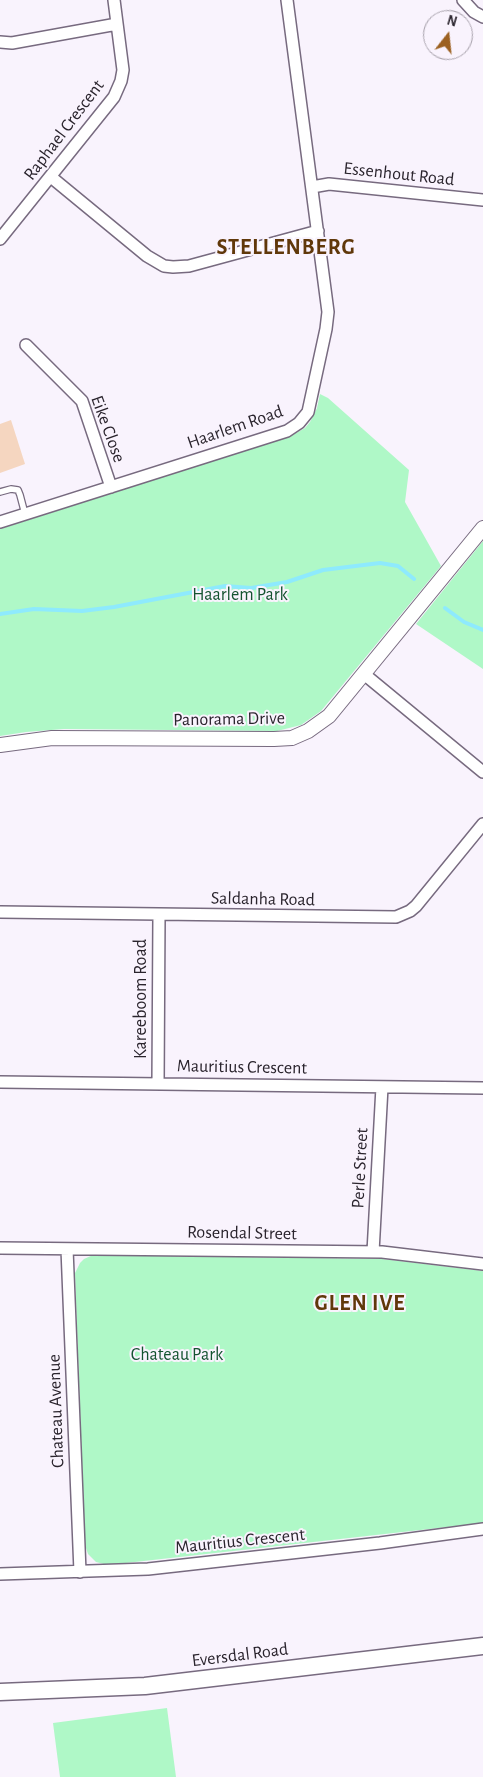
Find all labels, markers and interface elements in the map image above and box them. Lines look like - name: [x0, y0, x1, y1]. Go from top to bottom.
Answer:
- north arrow: [423, 10, 473, 60]
- text: N: [445, 13, 458, 30]
- street label: Raphael Crescent: [19, 75, 109, 185]
- street label: Essenhout Road: [342, 157, 456, 191]
- district label: STELLENBERG: [215, 234, 357, 260]
- street label: Eike Close: [86, 393, 130, 465]
- street label: Haarlem Road: [184, 400, 286, 454]
- park label: Haarlem Park: [192, 584, 288, 606]
- street label: Panorama Drive: [173, 707, 285, 731]
- street label: Saldanha Road: [211, 887, 315, 911]
- street label: Kareeboom Road: [130, 939, 152, 1059]
- street label: Mauritius Crescent: [177, 1055, 307, 1079]
- street label: Perle Street: [347, 1127, 373, 1209]
- street label: Rosendal Street: [187, 1221, 297, 1245]
- district label: GLEN IVE: [314, 1290, 406, 1316]
- park label: Chateau Park: [131, 1344, 223, 1366]
- street label: Chateau Avenue: [43, 1354, 69, 1468]
- street label: Mauritius Crescent: [174, 1523, 306, 1559]
- street label: Eversdal Road: [190, 1638, 290, 1672]

